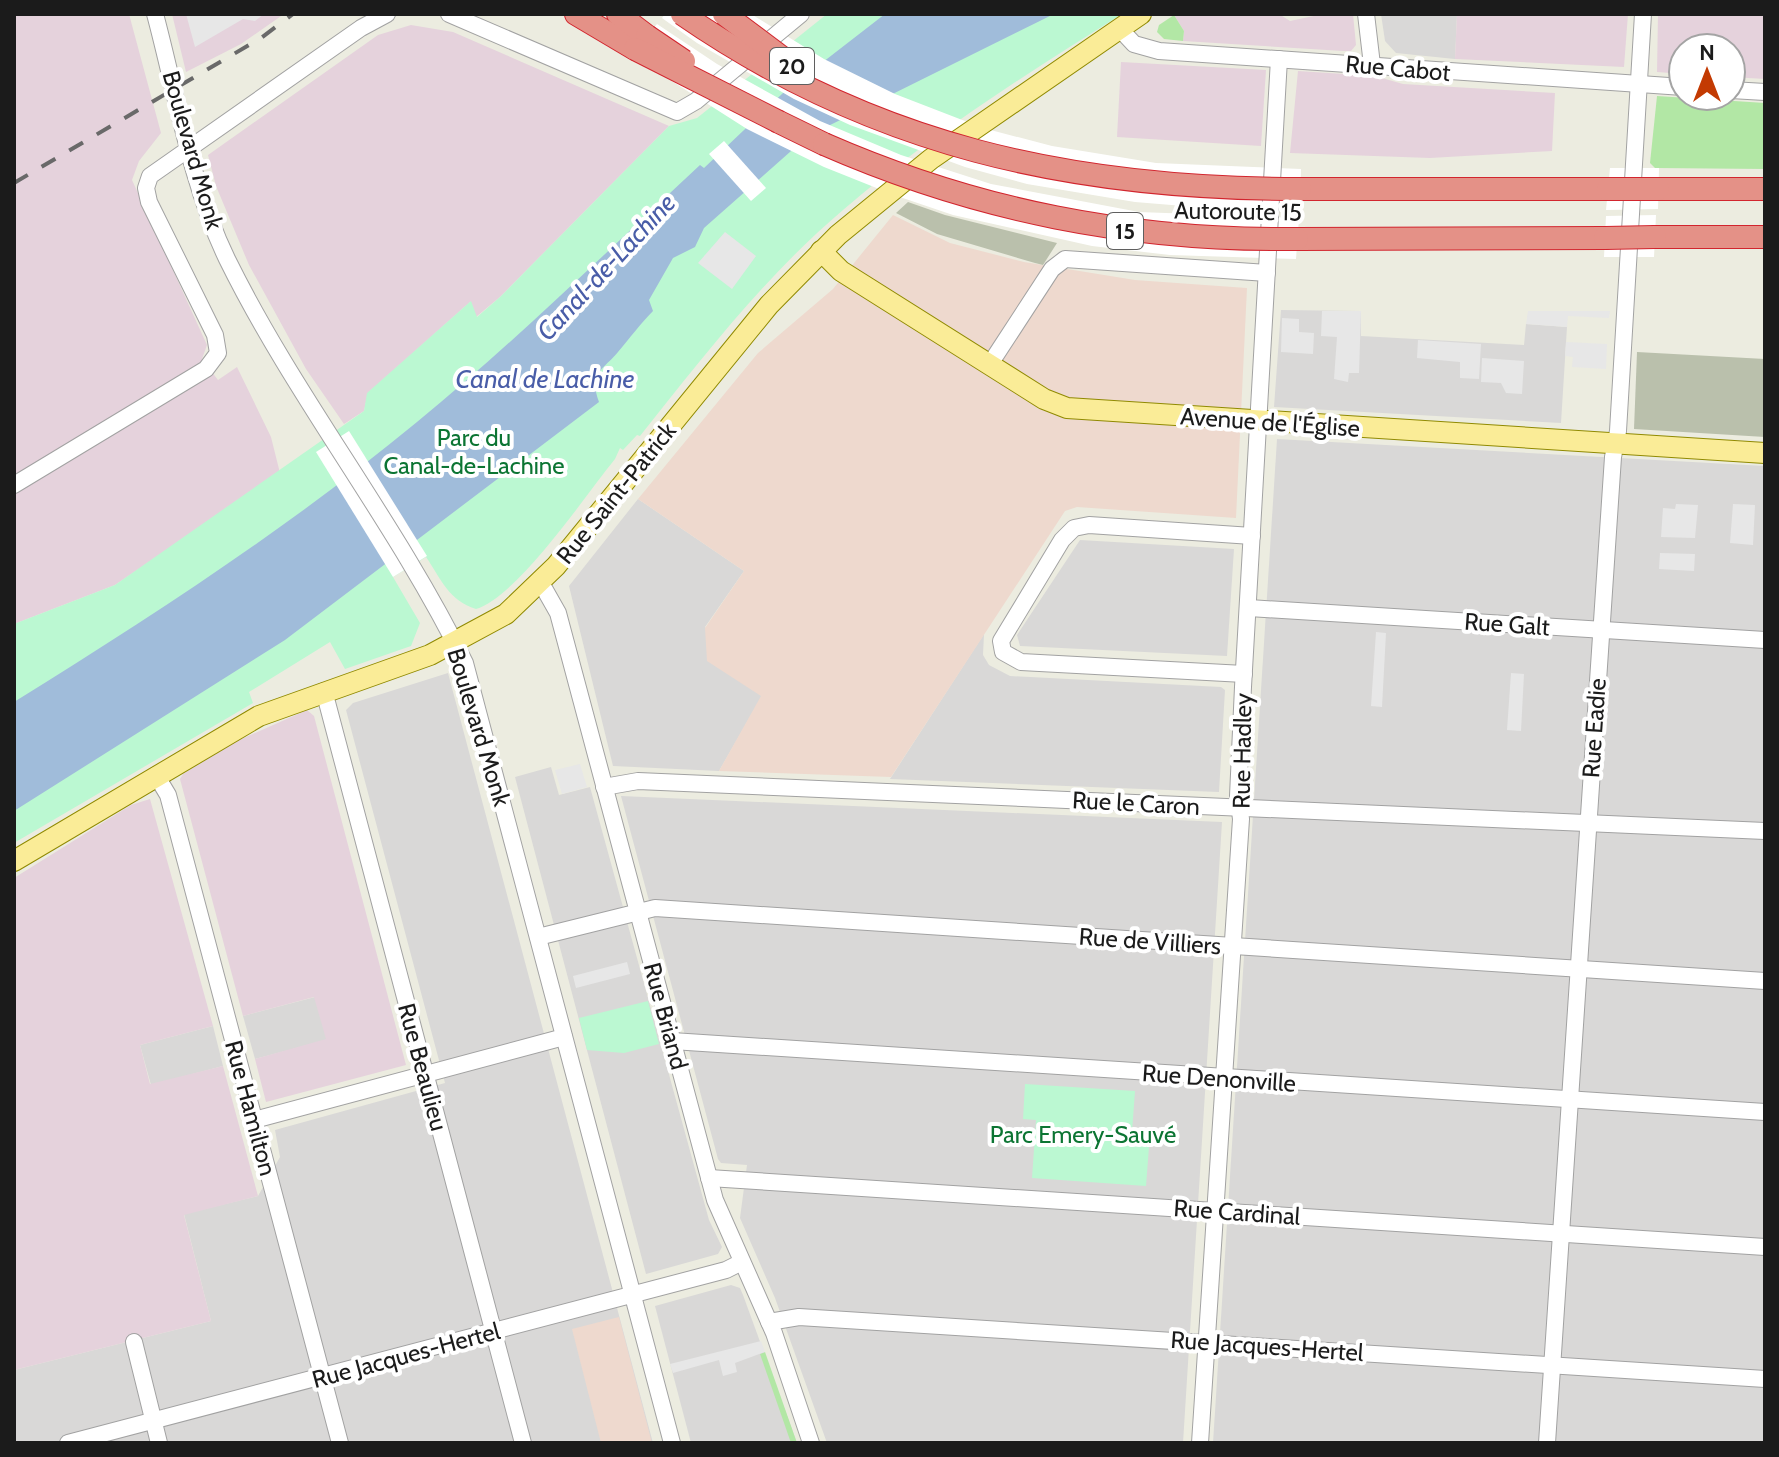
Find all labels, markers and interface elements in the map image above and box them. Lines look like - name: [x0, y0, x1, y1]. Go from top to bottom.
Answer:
- north arrow: [1667, 32, 1747, 112]
- text: N: [1699, 39, 1715, 66]
- road number: 20: [770, 48, 814, 84]
- street label: Rue Cabot: [1344, 49, 1452, 87]
- street label: Boulevard Monk: [157, 67, 230, 233]
- water label: Canal-de-Lachine: [530, 187, 682, 347]
- street label: Autoroute 15: [1174, 195, 1302, 227]
- road number: 15: [1107, 213, 1143, 249]
- water label: Canal de Lachine: [455, 363, 635, 395]
- street label: Avenue de l'Église: [1179, 401, 1361, 443]
- street label: Rue Saint-Patrick: [550, 416, 682, 570]
- park label: Parc du Canal-de-Lachine: [383, 423, 565, 480]
- street label: Rue Galt: [1463, 607, 1551, 641]
- street label: Boulevard Monk: [441, 645, 517, 810]
- street label: Rue Eadie: [1576, 677, 1612, 779]
- street label: Rue Hadley: [1226, 693, 1258, 809]
- street label: Rue le Caron: [1071, 785, 1201, 821]
- street label: Rue de Villiers: [1078, 922, 1222, 960]
- street label: Rue Briand: [638, 959, 694, 1073]
- street label: Rue Beaulieu: [392, 1000, 454, 1134]
- street label: Rue Hamilton: [219, 1037, 283, 1179]
- street label: Rue Denonville: [1141, 1058, 1297, 1098]
- park label: Parc Emery-Sauvé: [990, 1120, 1176, 1149]
- street label: Rue Cardinal: [1173, 1193, 1302, 1231]
- street label: Rue Jacques-Hertel: [309, 1316, 503, 1394]
- street label: Rue Jacques-Hertel: [1170, 1325, 1365, 1367]

